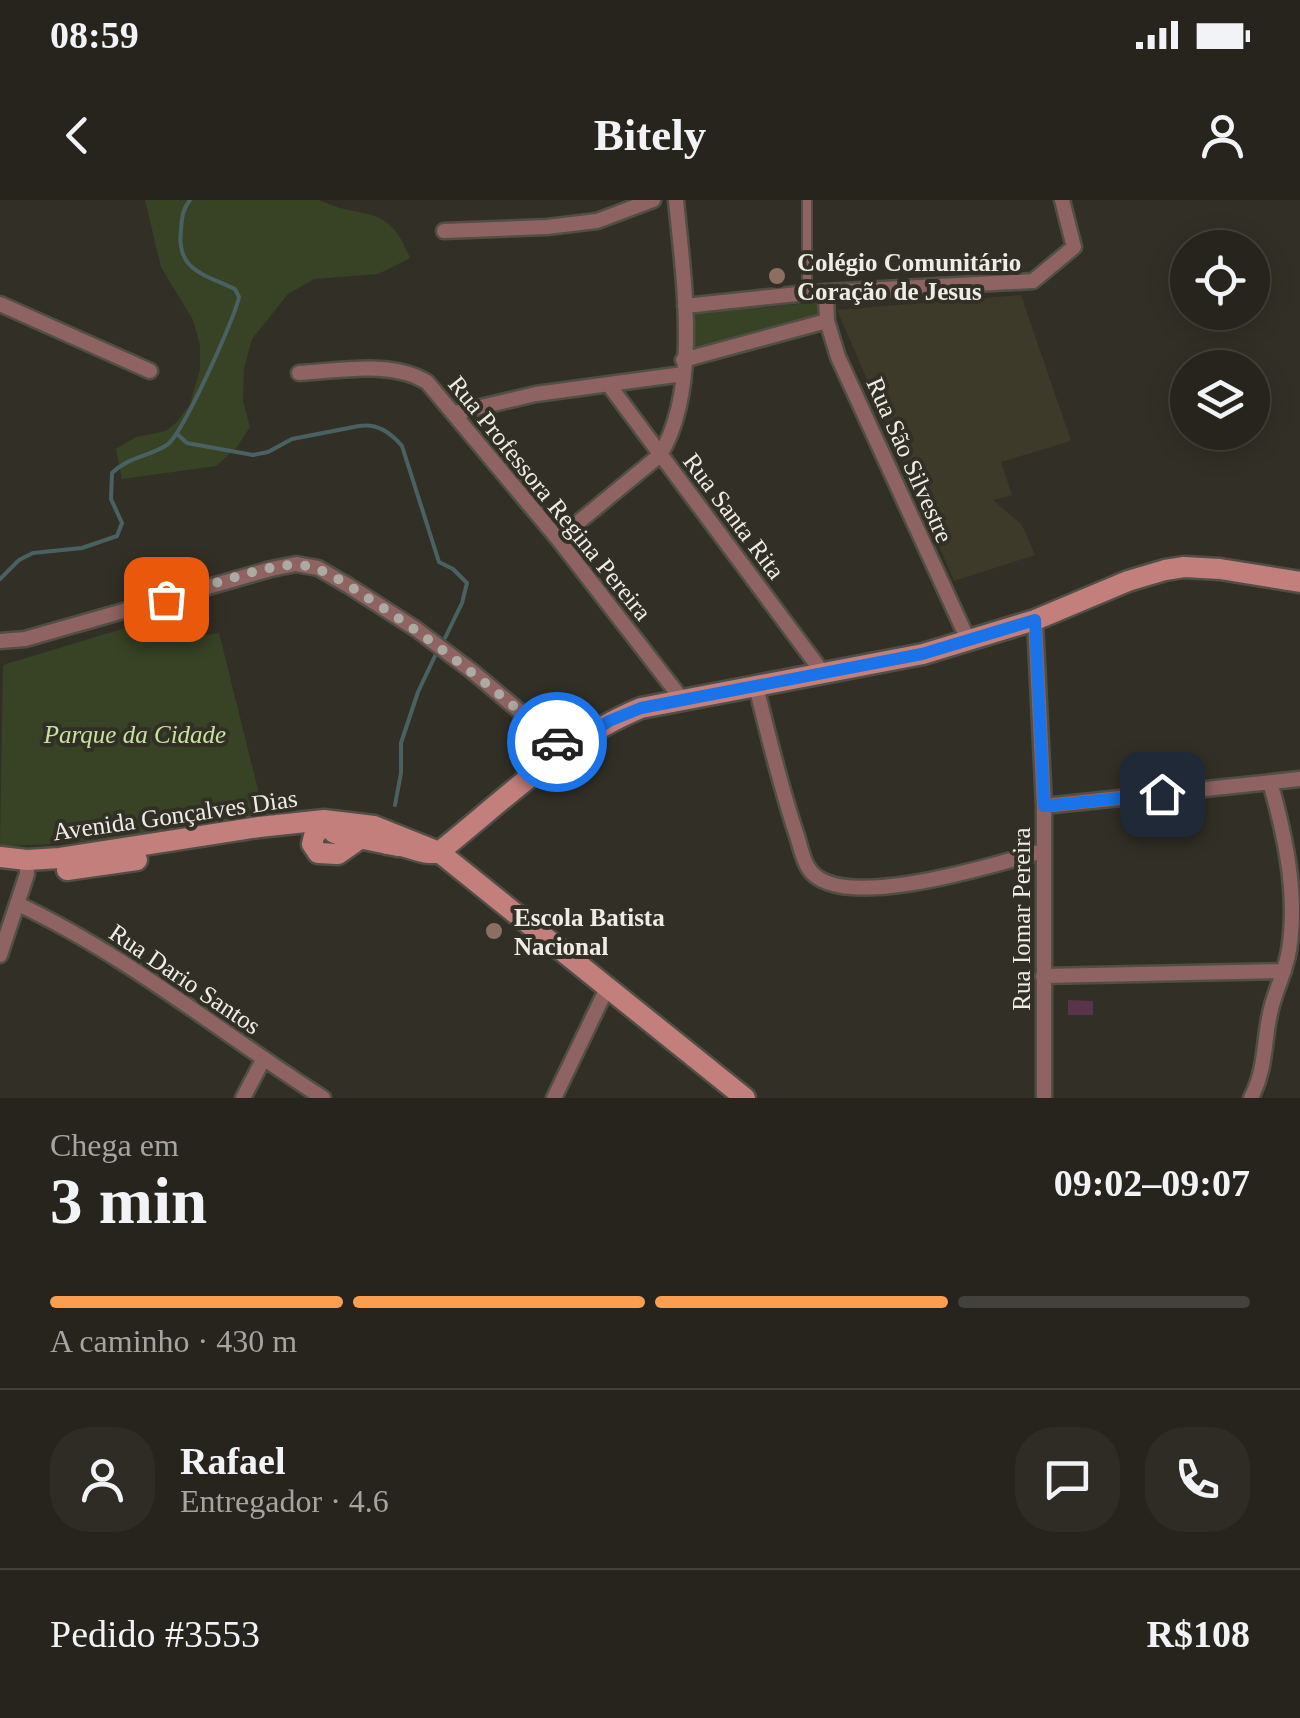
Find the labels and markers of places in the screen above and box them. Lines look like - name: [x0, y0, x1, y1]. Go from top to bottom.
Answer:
- place label: Colégio Comunitário Coração de Jesus: [797, 249, 1021, 305]
- marker: Colégio Comunitário Coração de Jesus: [766, 265, 788, 287]
- pin: [124, 557, 209, 642]
- pin: [1120, 752, 1205, 837]
- place label: Escola Batista Nacional: [514, 904, 665, 960]
- marker: Escola Batista Nacional: [483, 920, 505, 942]

